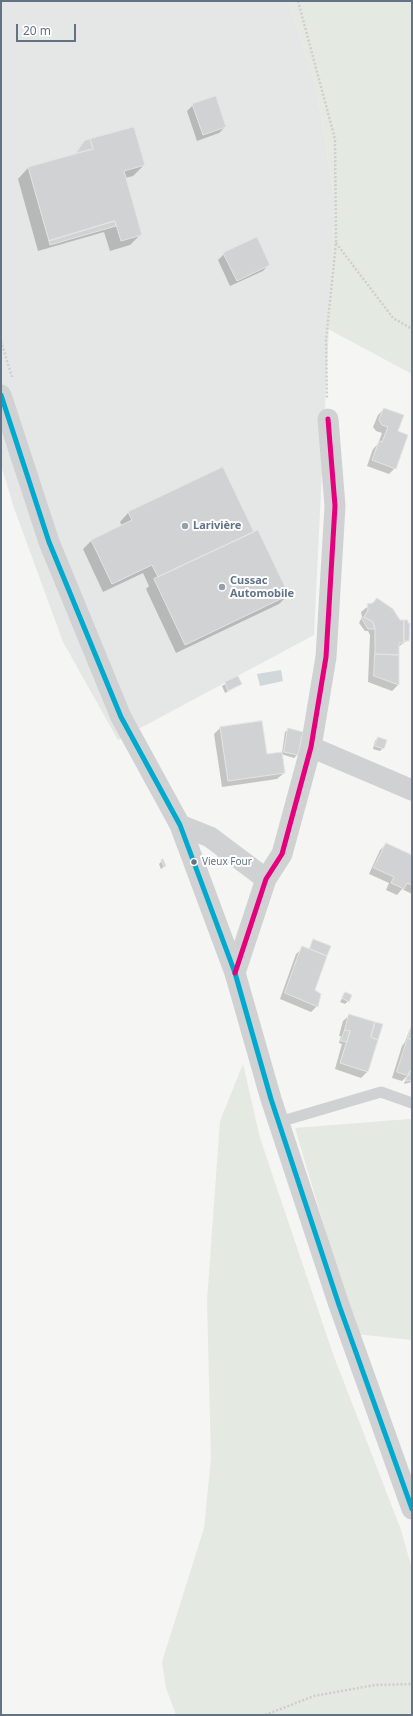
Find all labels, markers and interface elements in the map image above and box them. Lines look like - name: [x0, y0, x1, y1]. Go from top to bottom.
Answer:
- scale bar: [18, 16, 78, 42]
- text: 20 m: [23, 22, 51, 39]
- place label: Larivière: [193, 519, 241, 533]
- marker: Larivière: [180, 521, 190, 531]
- place label: Cussac Automobile: [230, 574, 294, 600]
- marker: Cussac Automobile: [217, 582, 227, 592]
- place label: Vieux Four: [202, 856, 252, 868]
- marker: Vieux Four: [189, 857, 199, 867]

